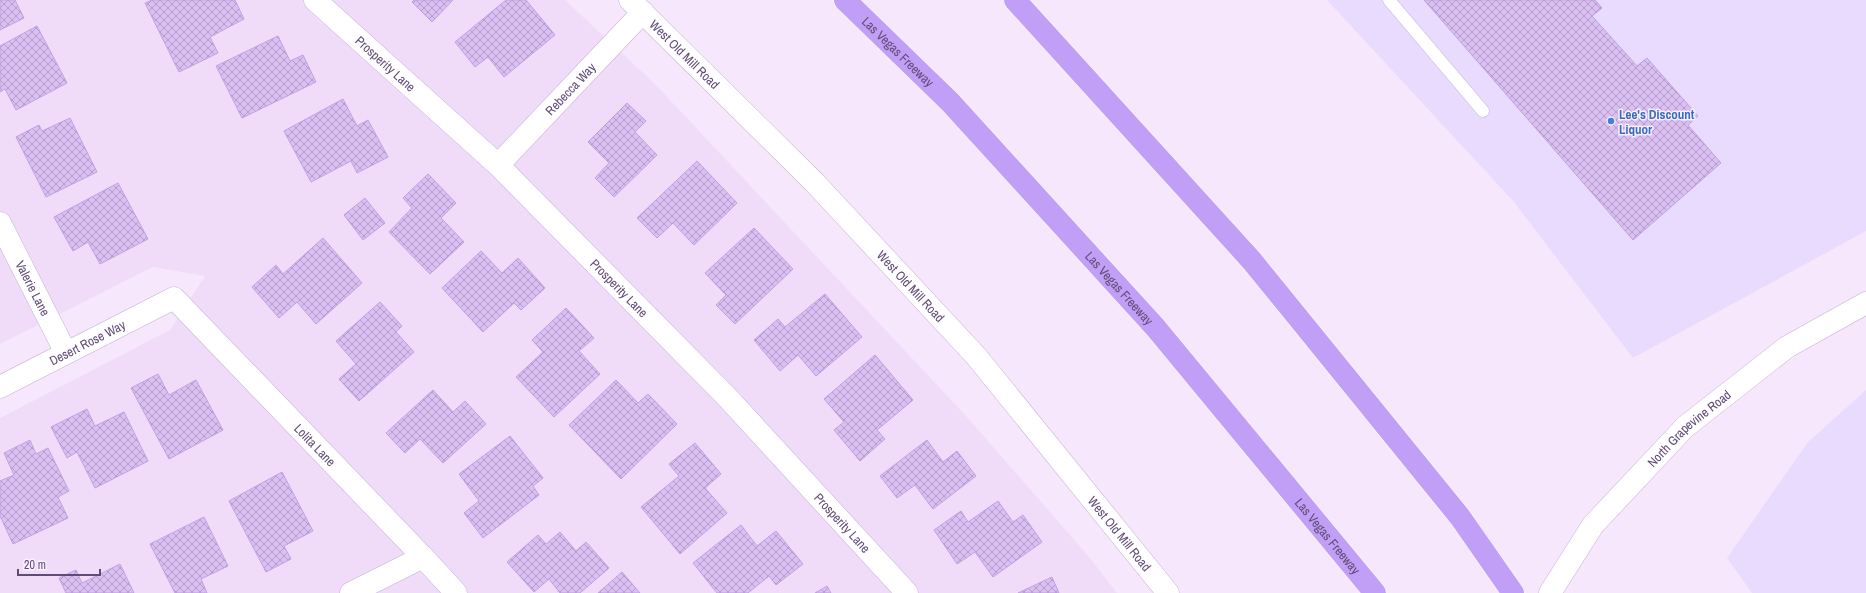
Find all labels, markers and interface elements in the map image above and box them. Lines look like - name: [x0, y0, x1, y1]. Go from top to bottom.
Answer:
- street label: Las Vegas Freeway: [858, 13, 938, 91]
- street label: West Old Mill Road: [646, 16, 723, 93]
- street label: Prosperity Lane: [352, 32, 419, 96]
- street label: Rebecca Way: [542, 59, 600, 119]
- place label: Lee's Discount Liquor: [1619, 106, 1695, 138]
- marker: Lee's Discount Liquor: [1606, 116, 1616, 126]
- street label: West Old Mill Road: [873, 247, 948, 326]
- street label: Las Vegas Freeway: [1081, 248, 1157, 329]
- street label: Prosperity Lane: [586, 255, 651, 321]
- street label: Valerie Lane: [11, 258, 54, 319]
- street label: Desert Rose Way: [47, 316, 129, 369]
- street label: North Grapevine Road: [1644, 386, 1735, 471]
- street label: Lolita Lane: [290, 420, 339, 470]
- street label: Prosperity Lane: [810, 490, 874, 557]
- street label: West Old Mill Road: [1084, 493, 1155, 575]
- street label: Las Vegas Freeway: [1291, 495, 1364, 578]
- scale bar: [18, 551, 100, 577]
- text: 20 m: [24, 557, 46, 573]

